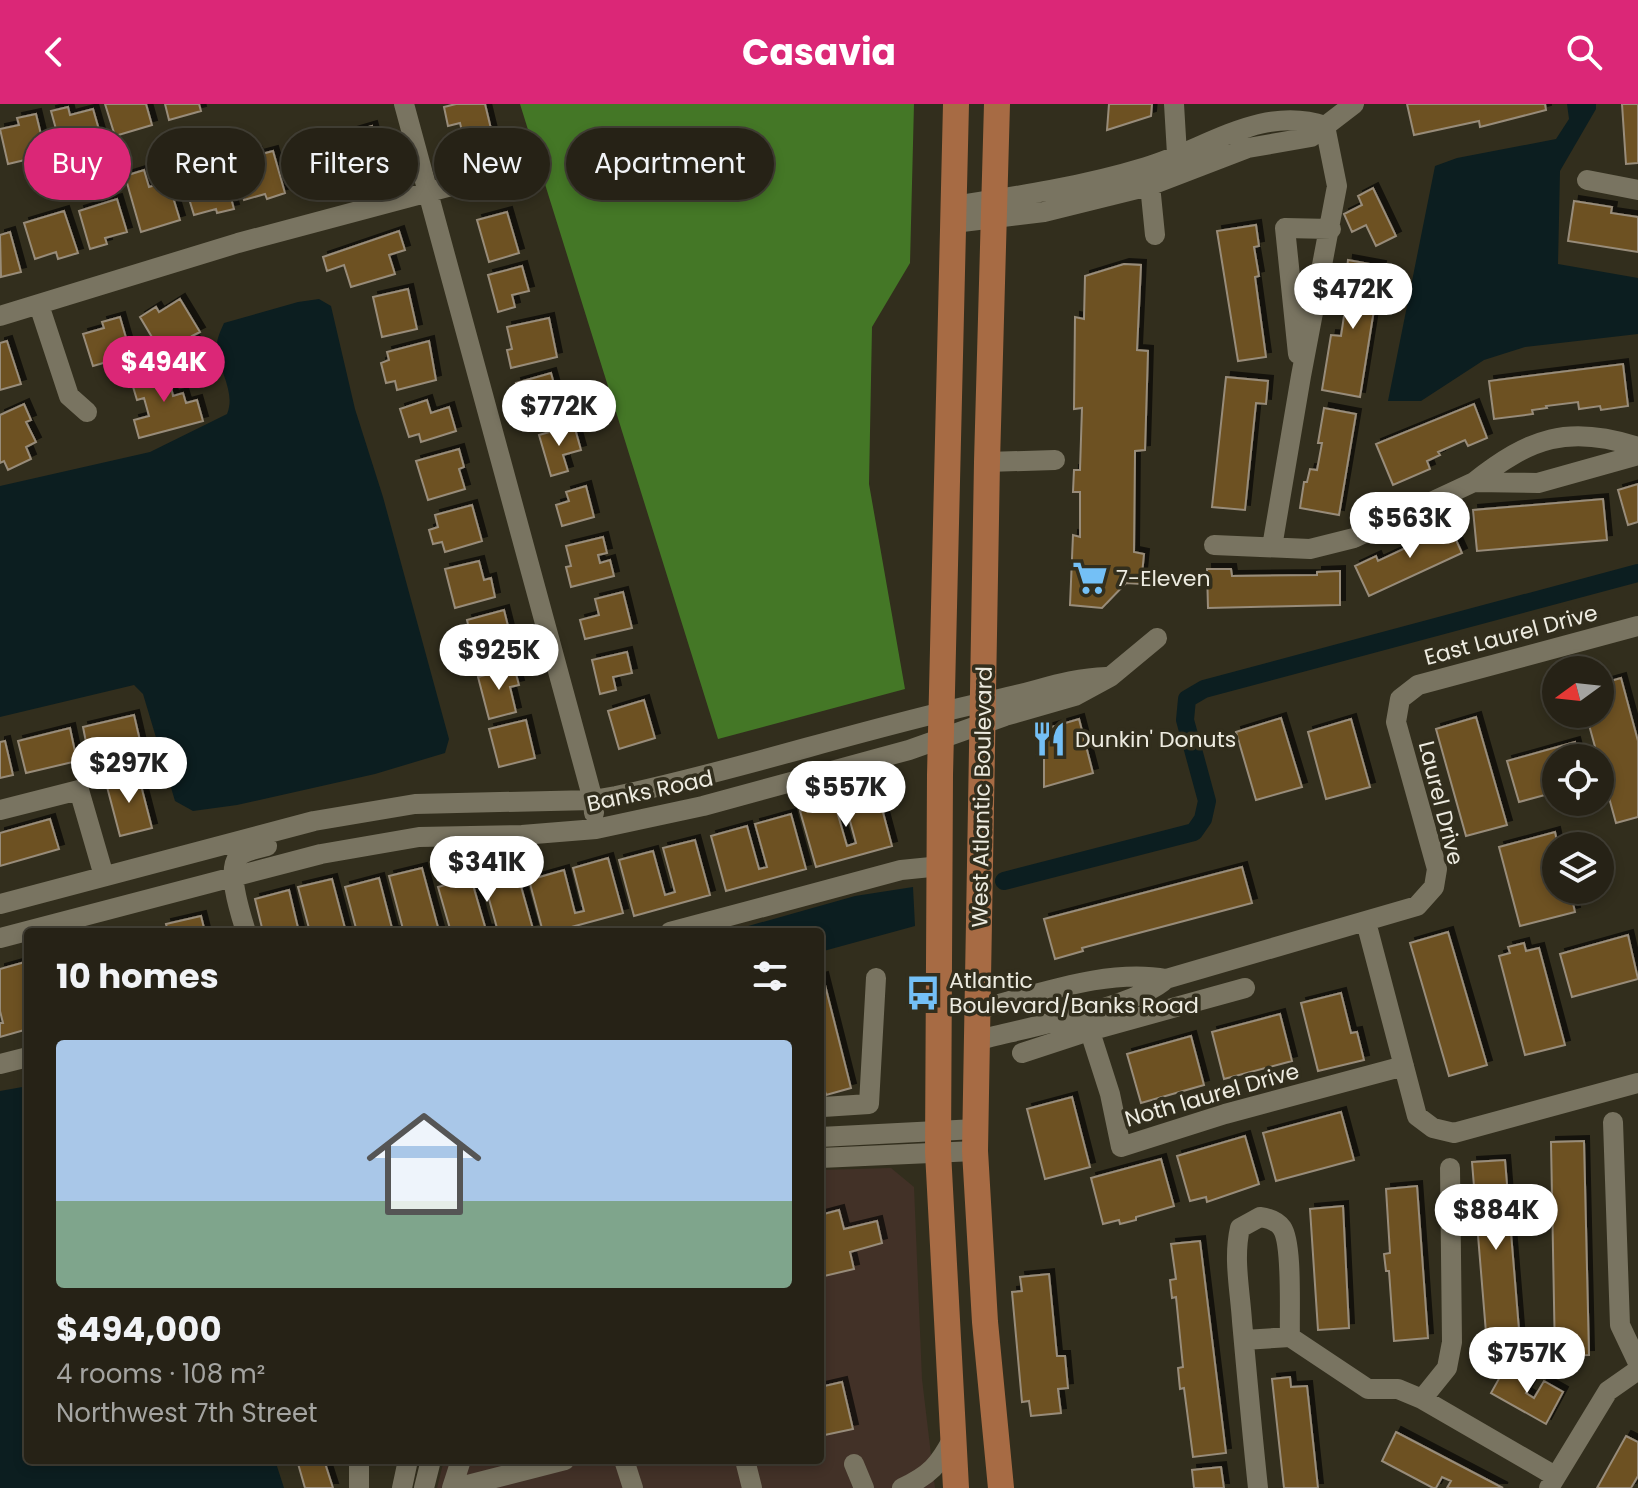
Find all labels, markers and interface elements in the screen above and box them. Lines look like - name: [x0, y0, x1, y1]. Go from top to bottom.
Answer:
- text: Casavia: [742, 27, 896, 78]
- icon: back: [32, 30, 76, 74]
- icon: search: [1562, 30, 1606, 74]
- chip: Buy: [24, 128, 131, 200]
- chip: Rent: [147, 128, 265, 200]
- chip: Filters: [281, 128, 418, 200]
- chip: New: [434, 128, 550, 200]
- chip: Apartment: [566, 128, 774, 200]
- pin: $472K: [1297, 263, 1409, 331]
- text: $472K: [1312, 271, 1394, 307]
- pin: $494K: [108, 336, 220, 404]
- text: $494K: [121, 344, 207, 380]
- pin: $772K: [503, 380, 615, 448]
- text: $772K: [520, 388, 598, 424]
- pin: $563K: [1354, 492, 1466, 560]
- text: $563K: [1368, 500, 1452, 536]
- supermarket icon: 7-Eleven: [1071, 559, 1109, 597]
- place label: 7-Eleven: [1116, 563, 1211, 594]
- street label: East Laurel Drive: [1421, 597, 1601, 673]
- pin: $925K: [443, 624, 555, 692]
- text: $925K: [458, 632, 540, 668]
- north arrow: [1542, 656, 1614, 728]
- map controls: [1542, 656, 1614, 904]
- street label: West Atlantic Boulevard: [964, 666, 1000, 928]
- restaurant icon: Dunkin' Donuts: [1030, 720, 1068, 758]
- place label: Dunkin' Donuts: [1075, 724, 1236, 755]
- pin: $297K: [73, 737, 185, 805]
- street label: Laurel Drive: [1411, 738, 1471, 868]
- button: locate: [1542, 744, 1614, 816]
- text: $297K: [89, 745, 169, 781]
- pin: $557K: [790, 761, 902, 829]
- street label: Banks Road: [584, 762, 716, 820]
- text: $557K: [805, 769, 887, 805]
- button: layers: [1542, 832, 1614, 904]
- pin: $341K: [431, 836, 543, 904]
- text: $341K: [448, 844, 526, 880]
- text: 10 homes: [56, 952, 219, 1000]
- icon: filters: [748, 954, 792, 998]
- place label: Atlantic Boulevard/Banks Road: [949, 965, 1199, 1021]
- bus stop icon: Atlantic Boulevard/Banks Road: [904, 974, 942, 1012]
- street label: Noth laurel Drive: [1121, 1055, 1303, 1135]
- icon: home: [352, 1092, 496, 1236]
- pin: $884K: [1440, 1184, 1552, 1252]
- text: $884K: [1453, 1192, 1539, 1228]
- text: $494,000: [56, 1305, 222, 1353]
- pin: $757K: [1471, 1327, 1583, 1395]
- text: $757K: [1487, 1335, 1567, 1371]
- text: 4 rooms · 108 m²: [56, 1356, 265, 1392]
- text: Northwest 7th Street: [56, 1395, 318, 1431]

